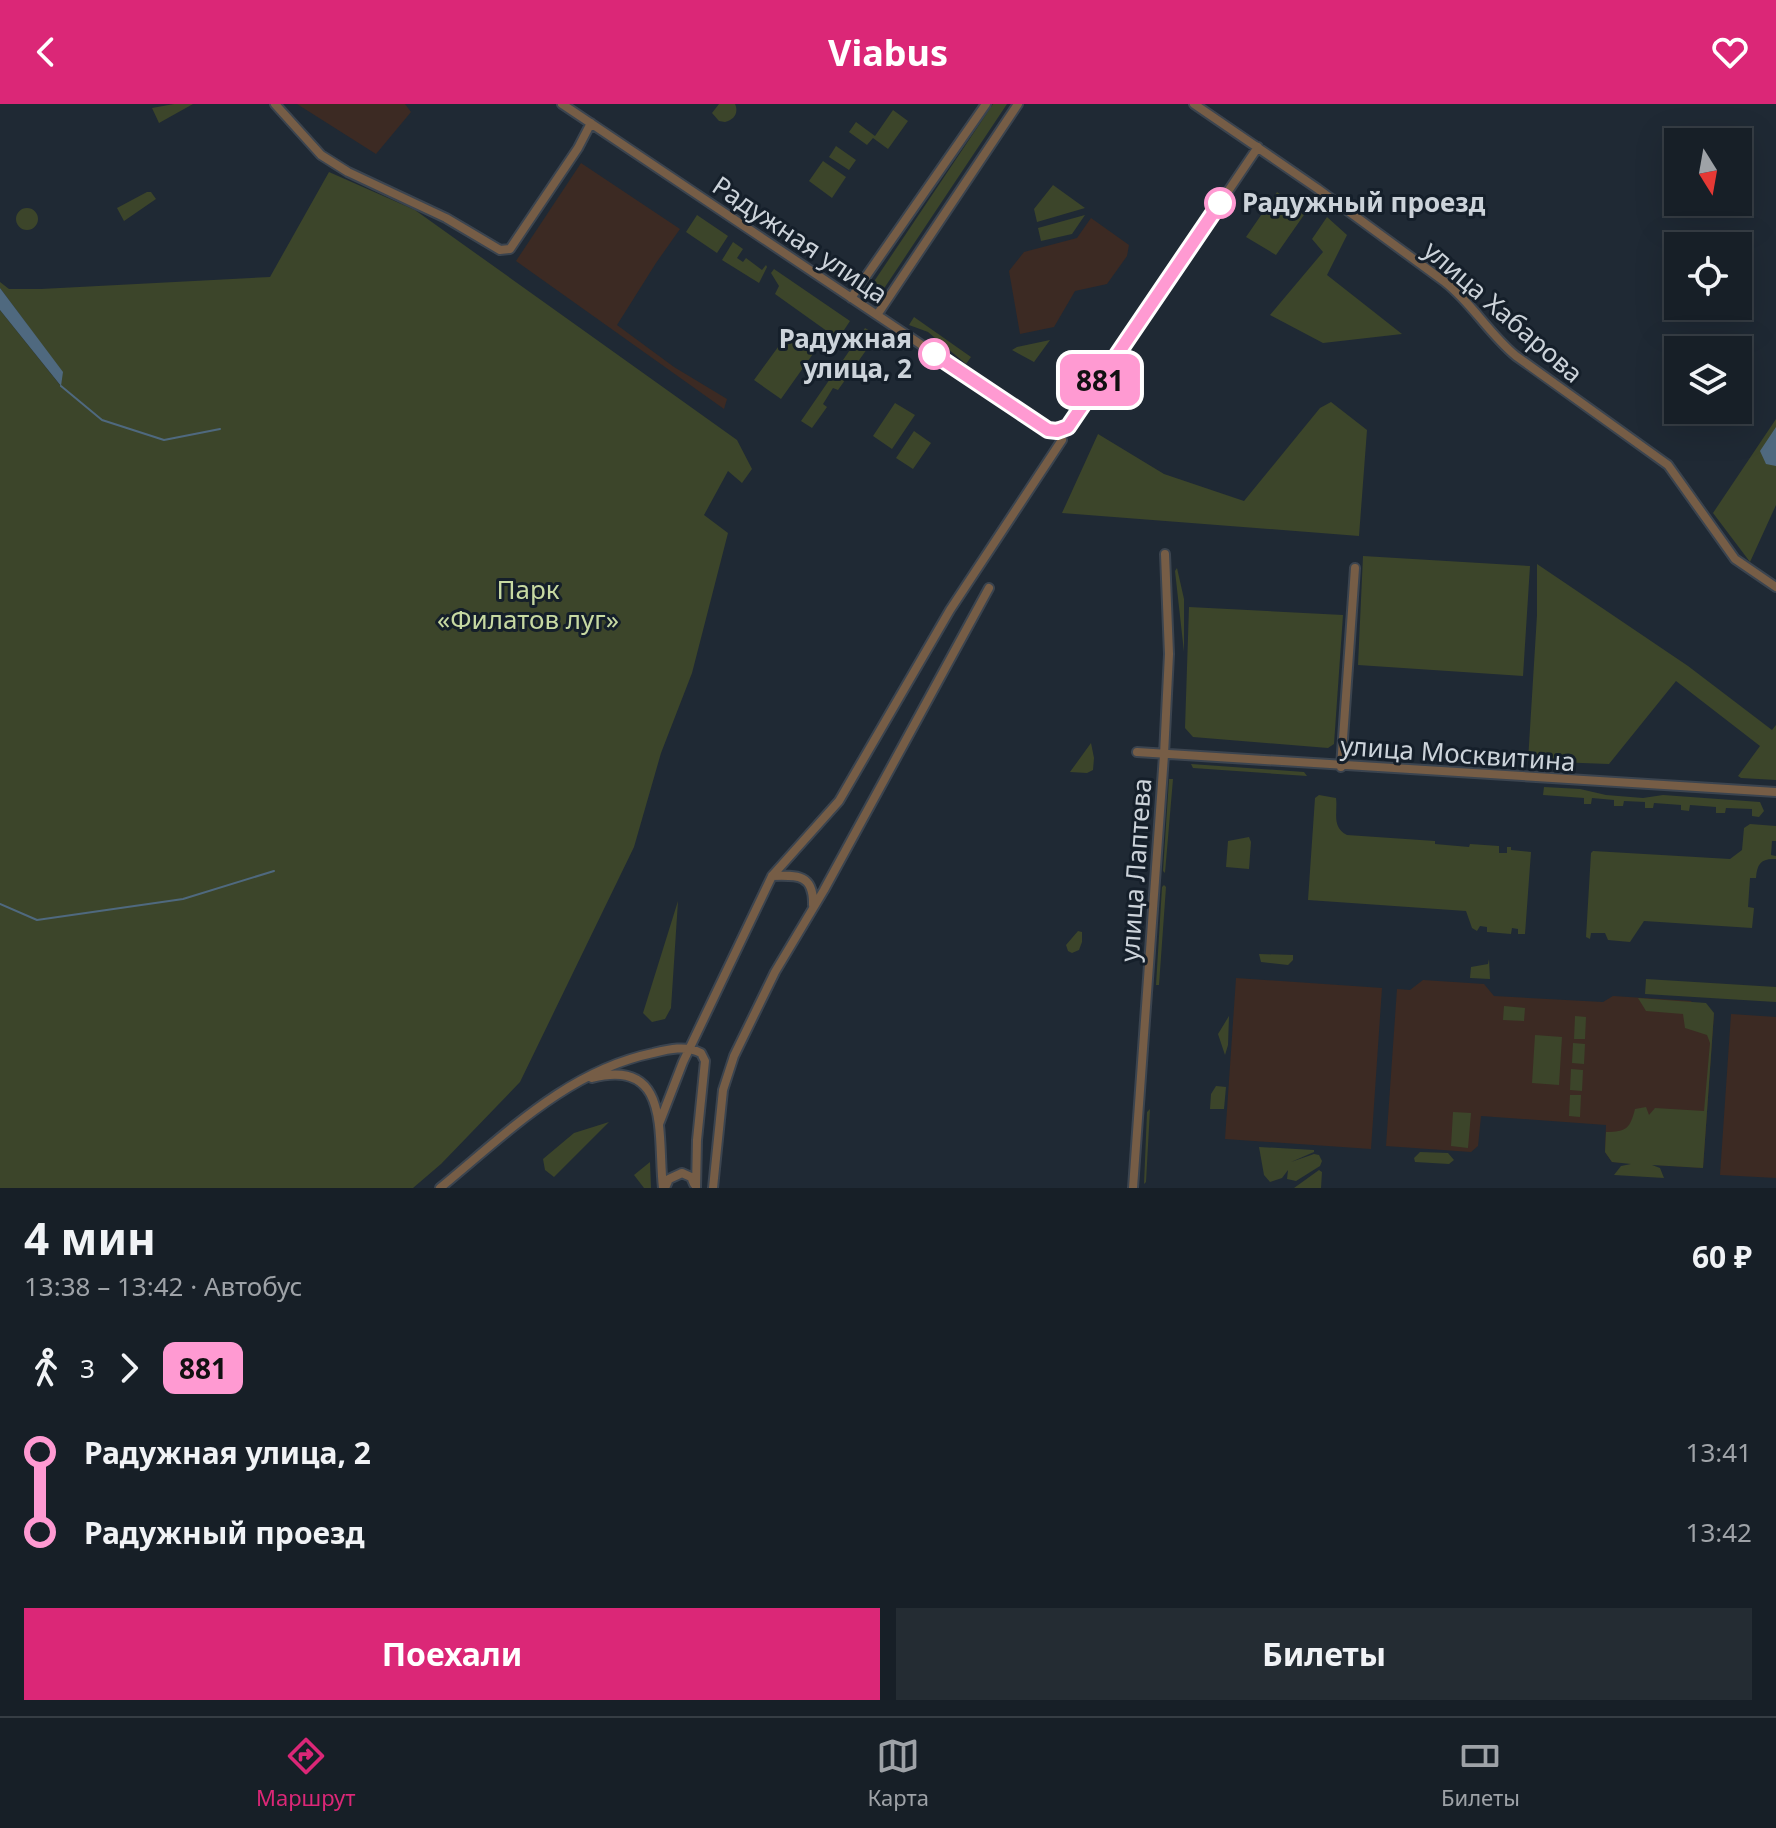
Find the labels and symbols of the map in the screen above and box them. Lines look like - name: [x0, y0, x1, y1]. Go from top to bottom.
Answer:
- north arrow: [1664, 128, 1752, 216]
- street label: Радужная улица: [706, 167, 895, 311]
- place label: Радужный проезд: [1242, 184, 1486, 220]
- marker: Радужный проезд: [1205, 188, 1235, 218]
- street label: улица Хабарова: [1416, 232, 1591, 391]
- place label: Радужная улица, 2: [779, 320, 912, 386]
- marker: Радужная улица, 2: [919, 339, 949, 369]
- line badge: 881: [1054, 354, 1146, 406]
- park label: Парк «Филатов луг»: [437, 571, 619, 637]
- street label: улица Москвитина: [1339, 727, 1577, 779]
- street label: улица Лаптева: [1111, 777, 1159, 963]

